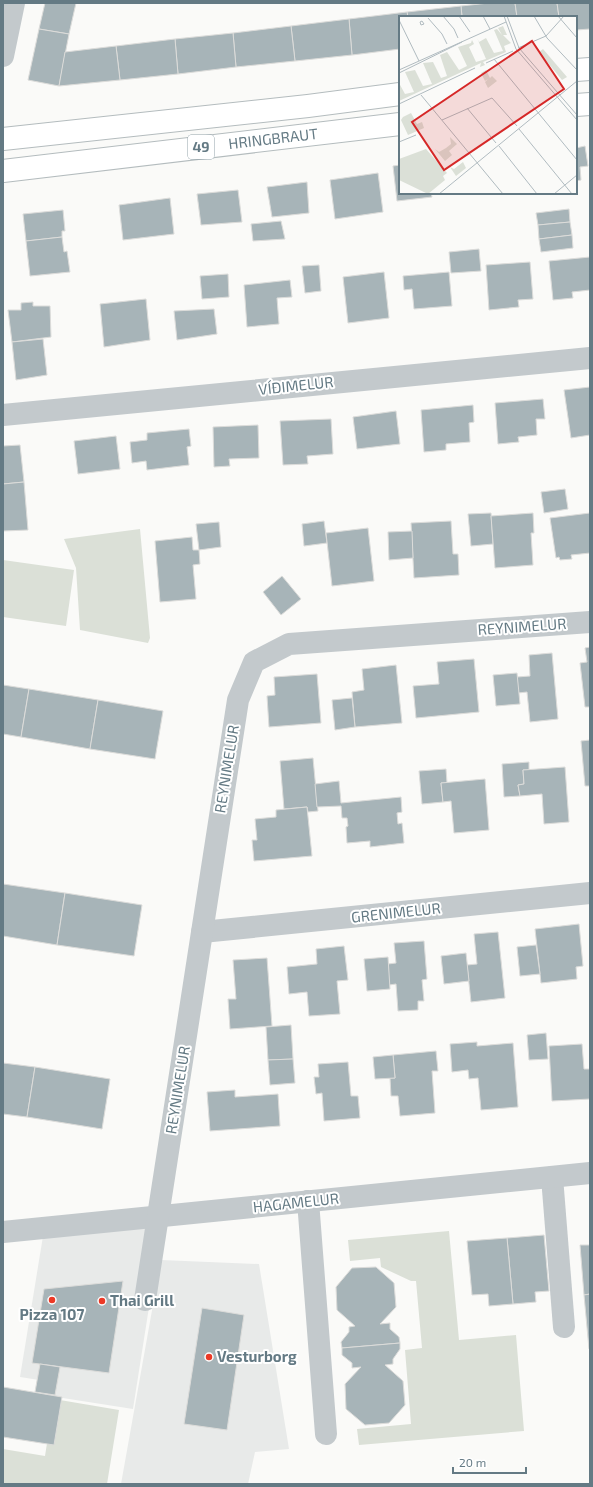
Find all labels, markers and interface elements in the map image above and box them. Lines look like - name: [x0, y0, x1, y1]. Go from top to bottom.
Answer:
- inset map: [399, 16, 577, 194]
- street label: HRINGBRAUT: [227, 124, 319, 152]
- road number: 49: [188, 135, 214, 159]
- street label: VÍÐIMELUR: [258, 372, 334, 398]
- street label: REYNIMELUR: [477, 614, 567, 638]
- street label: REYNIMELUR: [210, 723, 242, 814]
- street label: GRENIMELUR: [350, 898, 442, 926]
- street label: REYNIMELUR: [161, 1044, 193, 1135]
- street label: HAGAMELUR: [252, 1189, 340, 1215]
- place label: Thai Grill: [110, 1291, 174, 1309]
- marker: Pizza 107: [47, 1295, 57, 1305]
- marker: Thai Grill: [97, 1296, 107, 1306]
- place label: Pizza 107: [20, 1305, 84, 1323]
- place label: Vesturborg: [217, 1347, 297, 1365]
- marker: Vesturborg: [204, 1352, 214, 1362]
- scale bar: [453, 1449, 526, 1475]
- text: 20 m: [459, 1455, 486, 1469]

